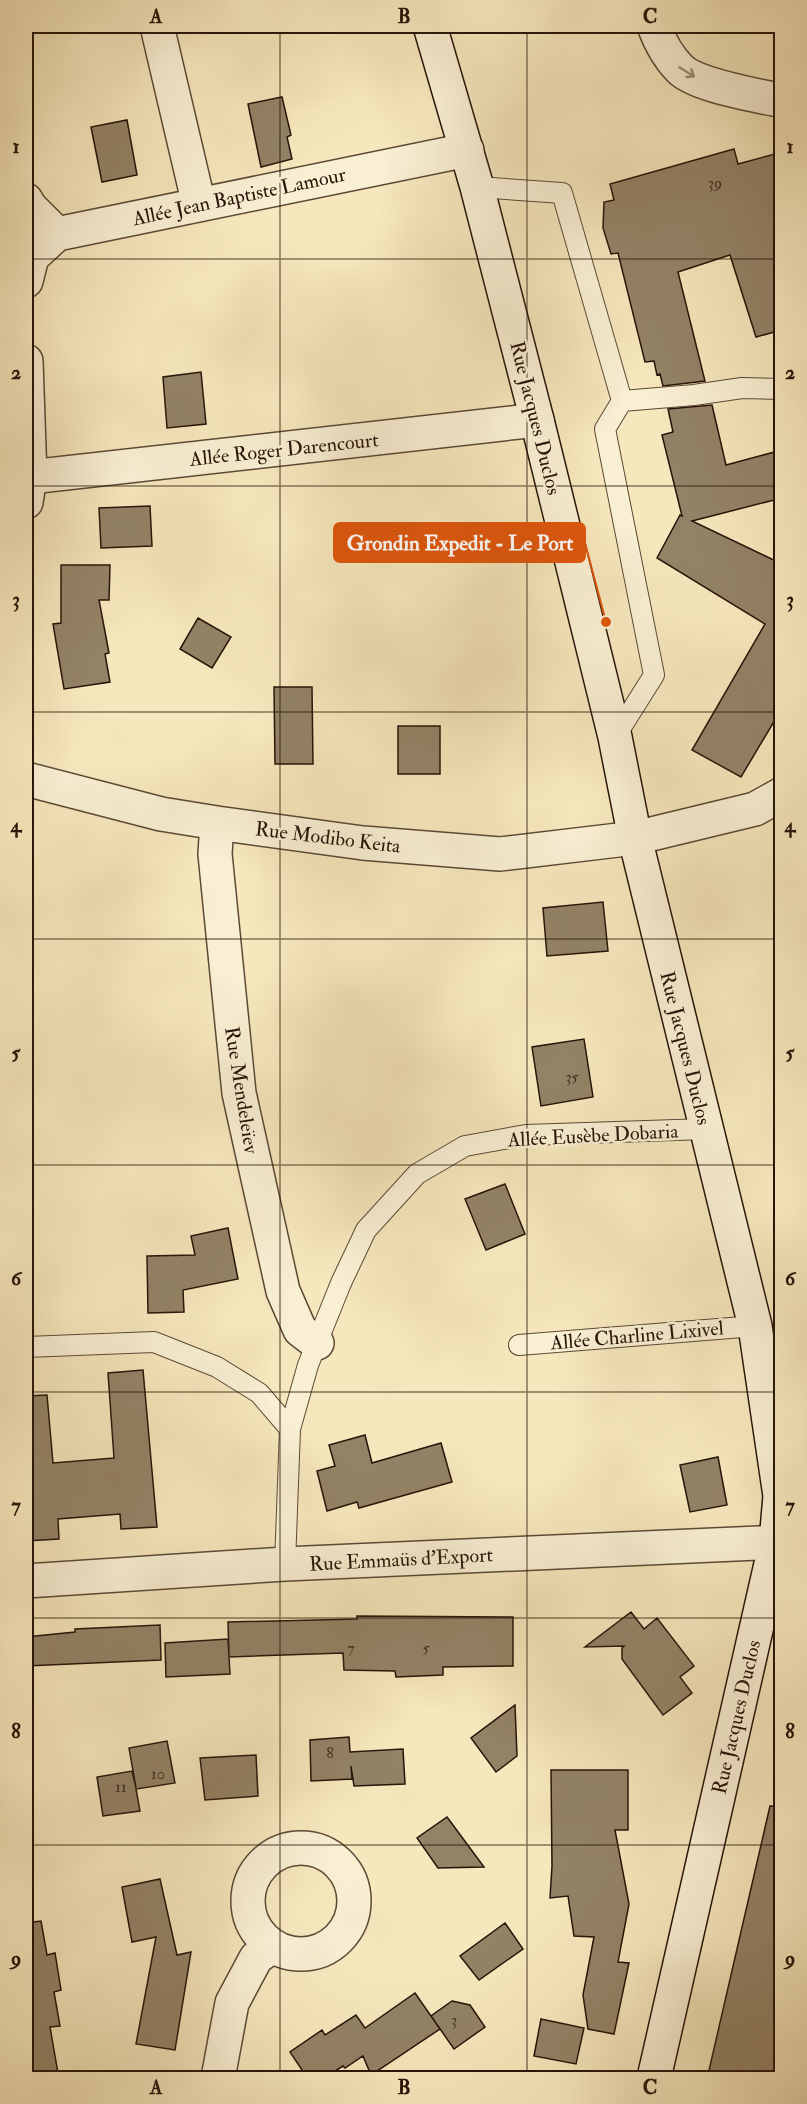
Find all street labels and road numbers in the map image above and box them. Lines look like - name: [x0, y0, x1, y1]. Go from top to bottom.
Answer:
- street label: Allée Jean Baptiste Lamour: [129, 162, 349, 233]
- street label: Rue Jacques Duclos: [504, 339, 567, 498]
- street label: Allée Roger Darencourt: [187, 427, 380, 472]
- street label: Rue Modibo Keita: [254, 816, 403, 859]
- street label: Rue Jacques Duclos: [654, 969, 717, 1128]
- street label: Rue Mendeleïev: [219, 1025, 264, 1156]
- street label: Allée Eusèbe Dobaria: [506, 1118, 680, 1153]
- street label: Allée Charline Lixivel: [548, 1315, 725, 1356]
- street label: Rue Emmaüs d'Export: [309, 1542, 494, 1578]
- street label: Rue Jacques Duclos: [707, 1638, 766, 1797]

